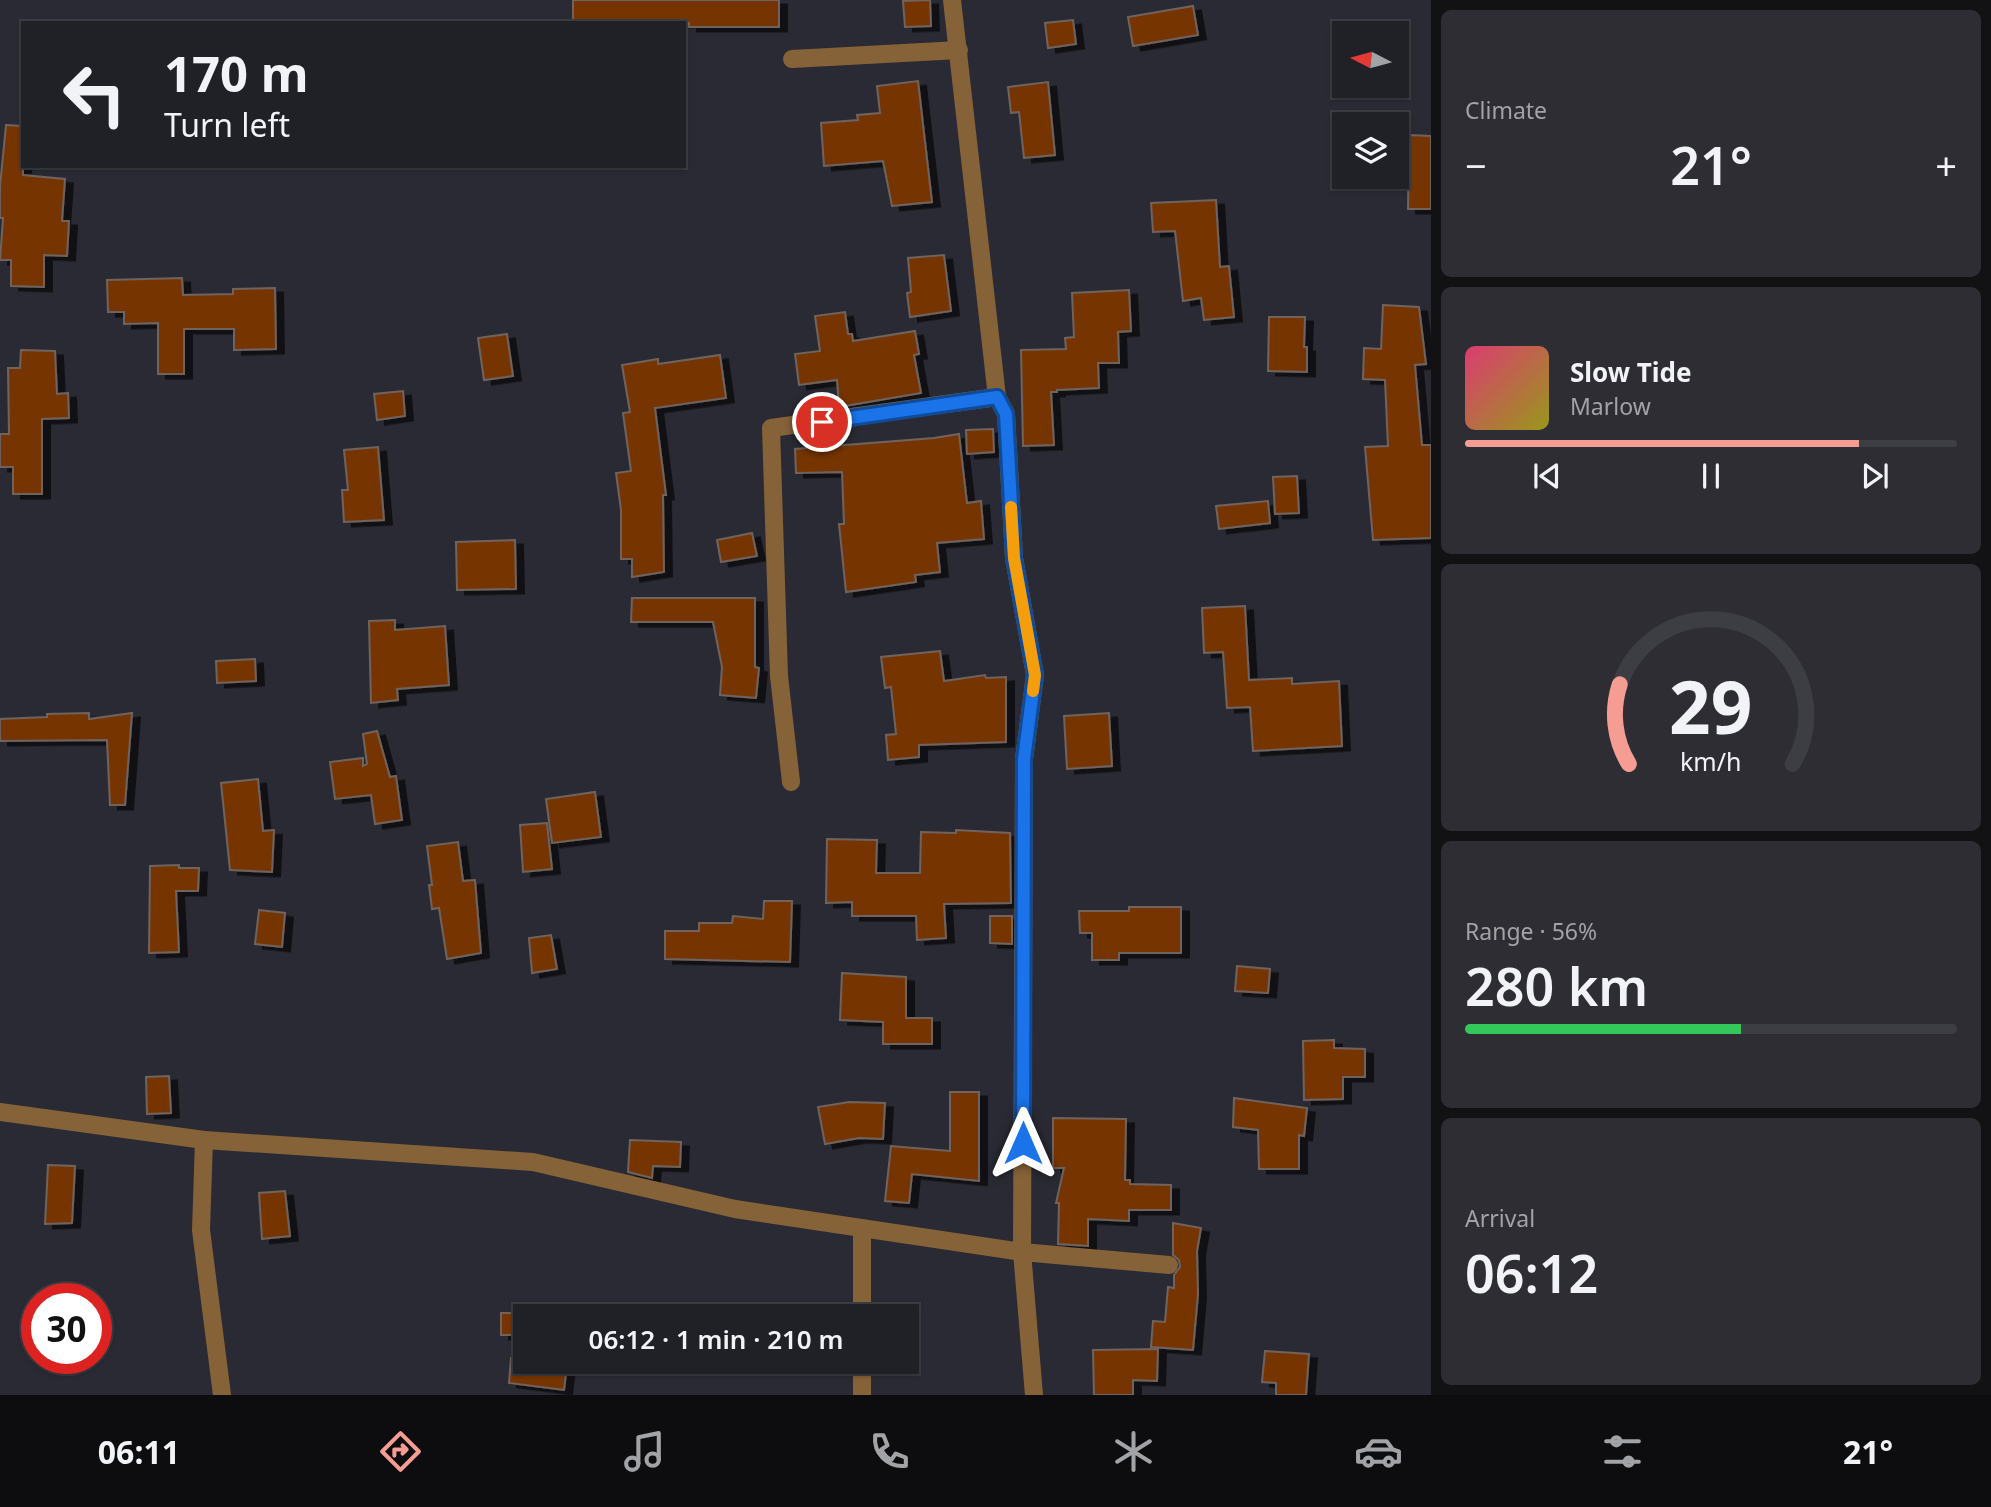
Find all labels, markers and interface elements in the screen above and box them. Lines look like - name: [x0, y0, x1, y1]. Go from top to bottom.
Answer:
- north arrow: [1332, 21, 1409, 98]
- map controls: [1332, 21, 1409, 189]
- text: 170 m: [164, 40, 309, 106]
- icon: left: [49, 49, 140, 140]
- text: Climate: [1465, 94, 1547, 126]
- text: Turn left: [164, 103, 290, 146]
- button: layers: [1332, 112, 1409, 189]
- text: 21°: [1670, 129, 1752, 200]
- text: −: [1465, 139, 1487, 191]
- text: +: [1935, 139, 1957, 191]
- text: Slow Tide: [1570, 354, 1692, 390]
- text: Marlow: [1570, 390, 1651, 422]
- pin: [792, 392, 852, 452]
- icon: arrive: [803, 403, 841, 441]
- icon: previous: [1528, 457, 1566, 495]
- icon: pause: [1692, 457, 1730, 495]
- icon: next: [1856, 457, 1894, 495]
- text: 29: [1669, 656, 1753, 755]
- text: km/h: [1680, 743, 1742, 777]
- text: Range · 56%: [1465, 915, 1597, 947]
- text: 280 km: [1465, 950, 1648, 1021]
- position arrow: [986, 1106, 1060, 1180]
- text: Arrival: [1465, 1202, 1535, 1234]
- text: 06:12: [1465, 1237, 1598, 1308]
- speed limit sign: 30: [21, 1283, 112, 1374]
- text: 06:12 · 1 min · 210 m: [589, 1321, 843, 1357]
- icon: directions: [376, 1427, 425, 1476]
- icon: music: [620, 1427, 669, 1476]
- icon: phone: [865, 1427, 914, 1476]
- icon: climate: [1109, 1427, 1158, 1476]
- icon: car: [1354, 1427, 1403, 1476]
- icon: filters: [1598, 1427, 1647, 1476]
- text: 06:11: [98, 1430, 180, 1473]
- text: 21°: [1843, 1430, 1893, 1473]

